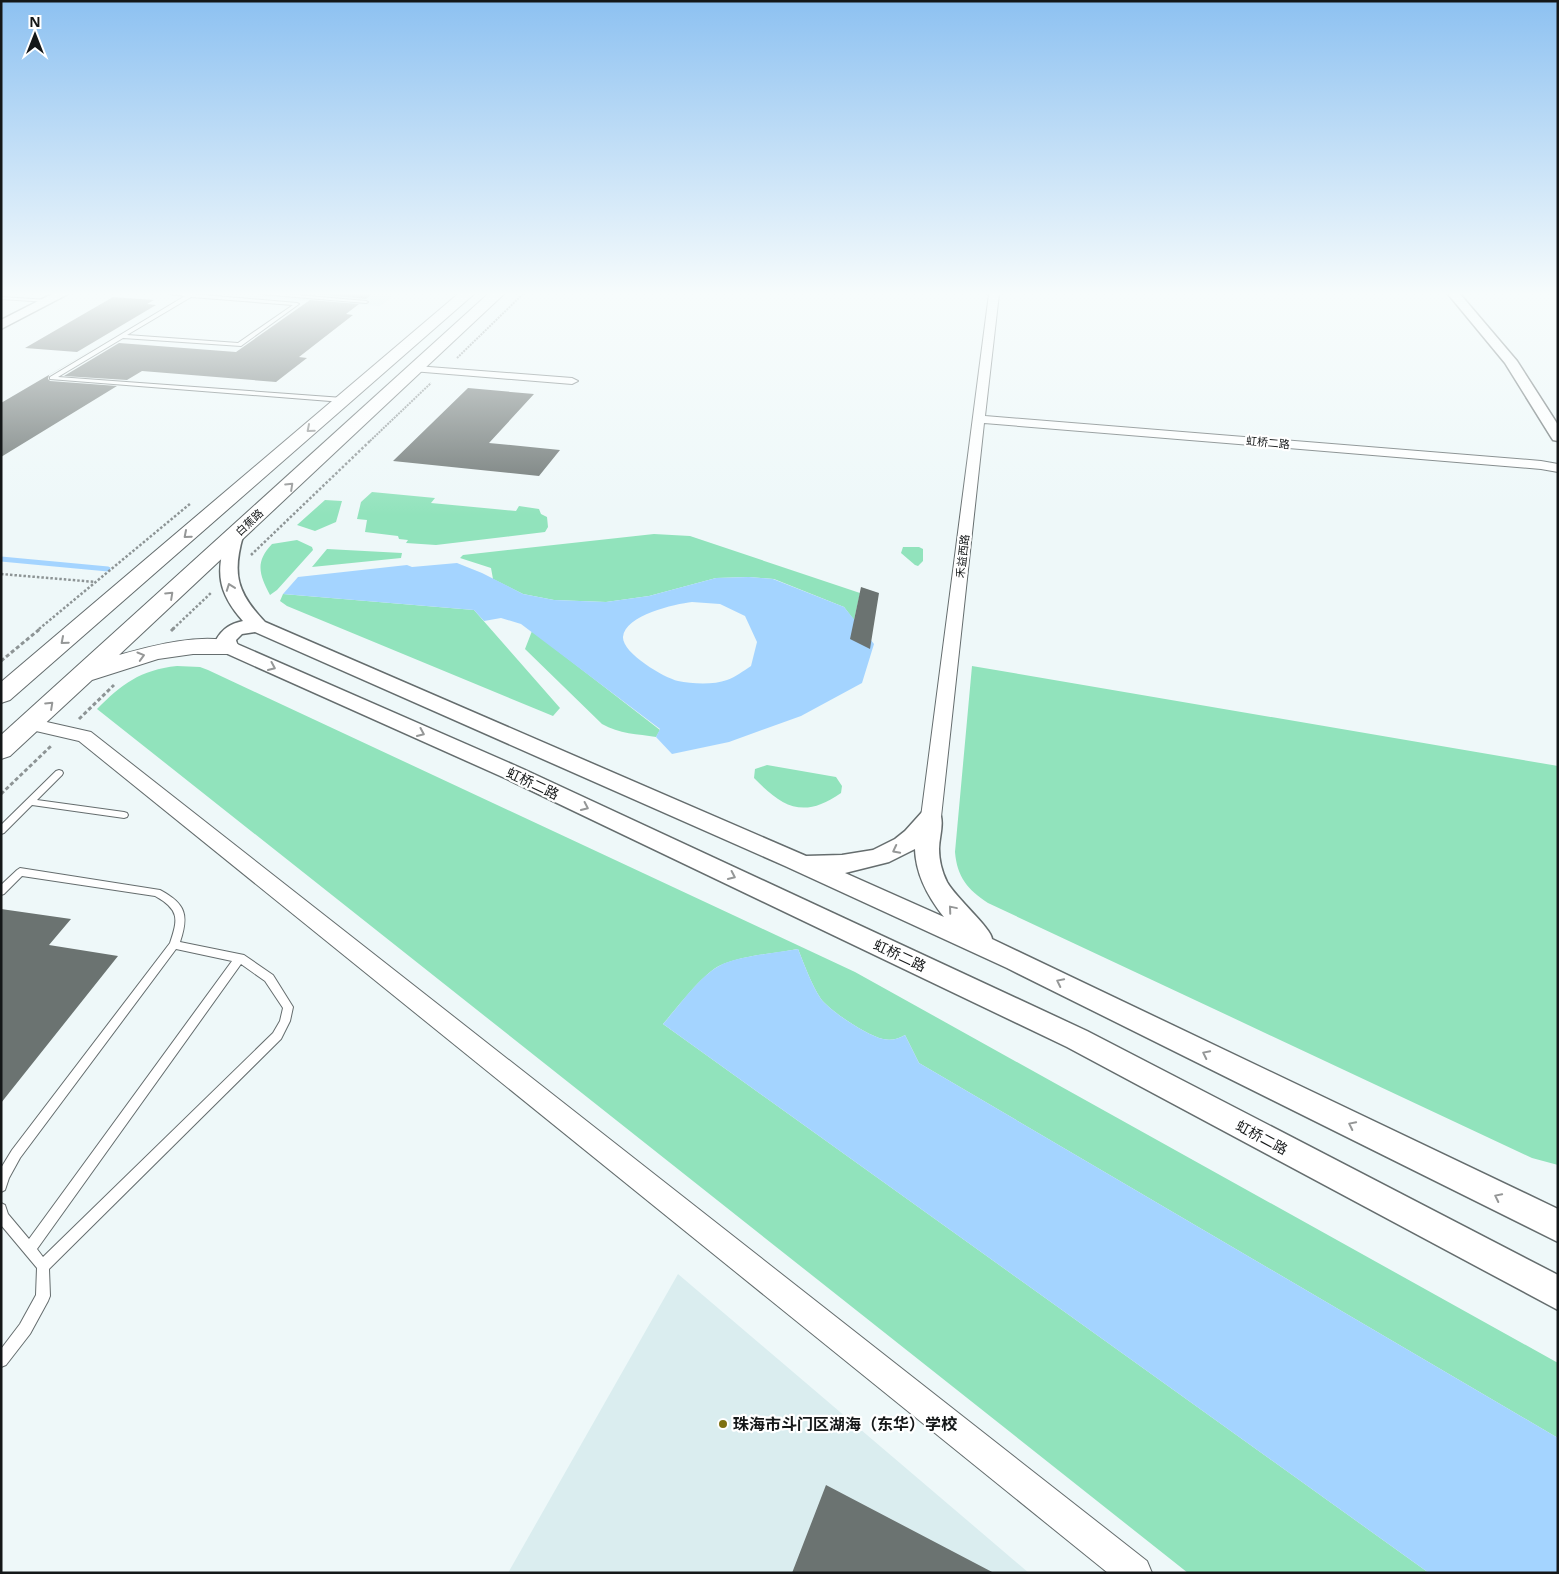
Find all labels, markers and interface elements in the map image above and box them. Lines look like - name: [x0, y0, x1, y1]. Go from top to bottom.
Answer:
- north arrow: [10, 10, 60, 60]
- text: N: [29, 12, 41, 31]
- one-way arrow: [307, 423, 316, 432]
- street label: 虹桥二路: [1245, 433, 1291, 451]
- one-way arrow: [284, 482, 293, 491]
- street label: 白蕉路: [232, 505, 266, 539]
- one-way arrow: [184, 529, 193, 538]
- street label: 禾益西路: [952, 533, 972, 579]
- one-way arrow: [226, 583, 236, 592]
- one-way arrow: [164, 592, 173, 601]
- one-way arrow: [61, 635, 70, 644]
- one-way arrow: [136, 652, 145, 662]
- one-way arrow: [267, 660, 276, 671]
- one-way arrow: [45, 702, 54, 711]
- one-way arrow: [416, 726, 425, 737]
- street label: 虹桥二路: [504, 763, 562, 803]
- one-way arrow: [580, 801, 589, 811]
- one-way arrow: [892, 844, 901, 854]
- one-way arrow: [727, 870, 736, 881]
- one-way arrow: [949, 906, 957, 915]
- street label: 虹桥二路: [871, 935, 929, 975]
- one-way arrow: [1056, 978, 1065, 989]
- one-way arrow: [1202, 1050, 1211, 1060]
- street label: 虹桥二路: [1233, 1115, 1291, 1159]
- one-way arrow: [1348, 1121, 1357, 1131]
- one-way arrow: [1494, 1193, 1503, 1203]
- place label: 珠海市斗门区湖海（东华）学校: [733, 1413, 958, 1435]
- marker: 珠海市斗门区湖海（东华）学校: [717, 1418, 729, 1430]

